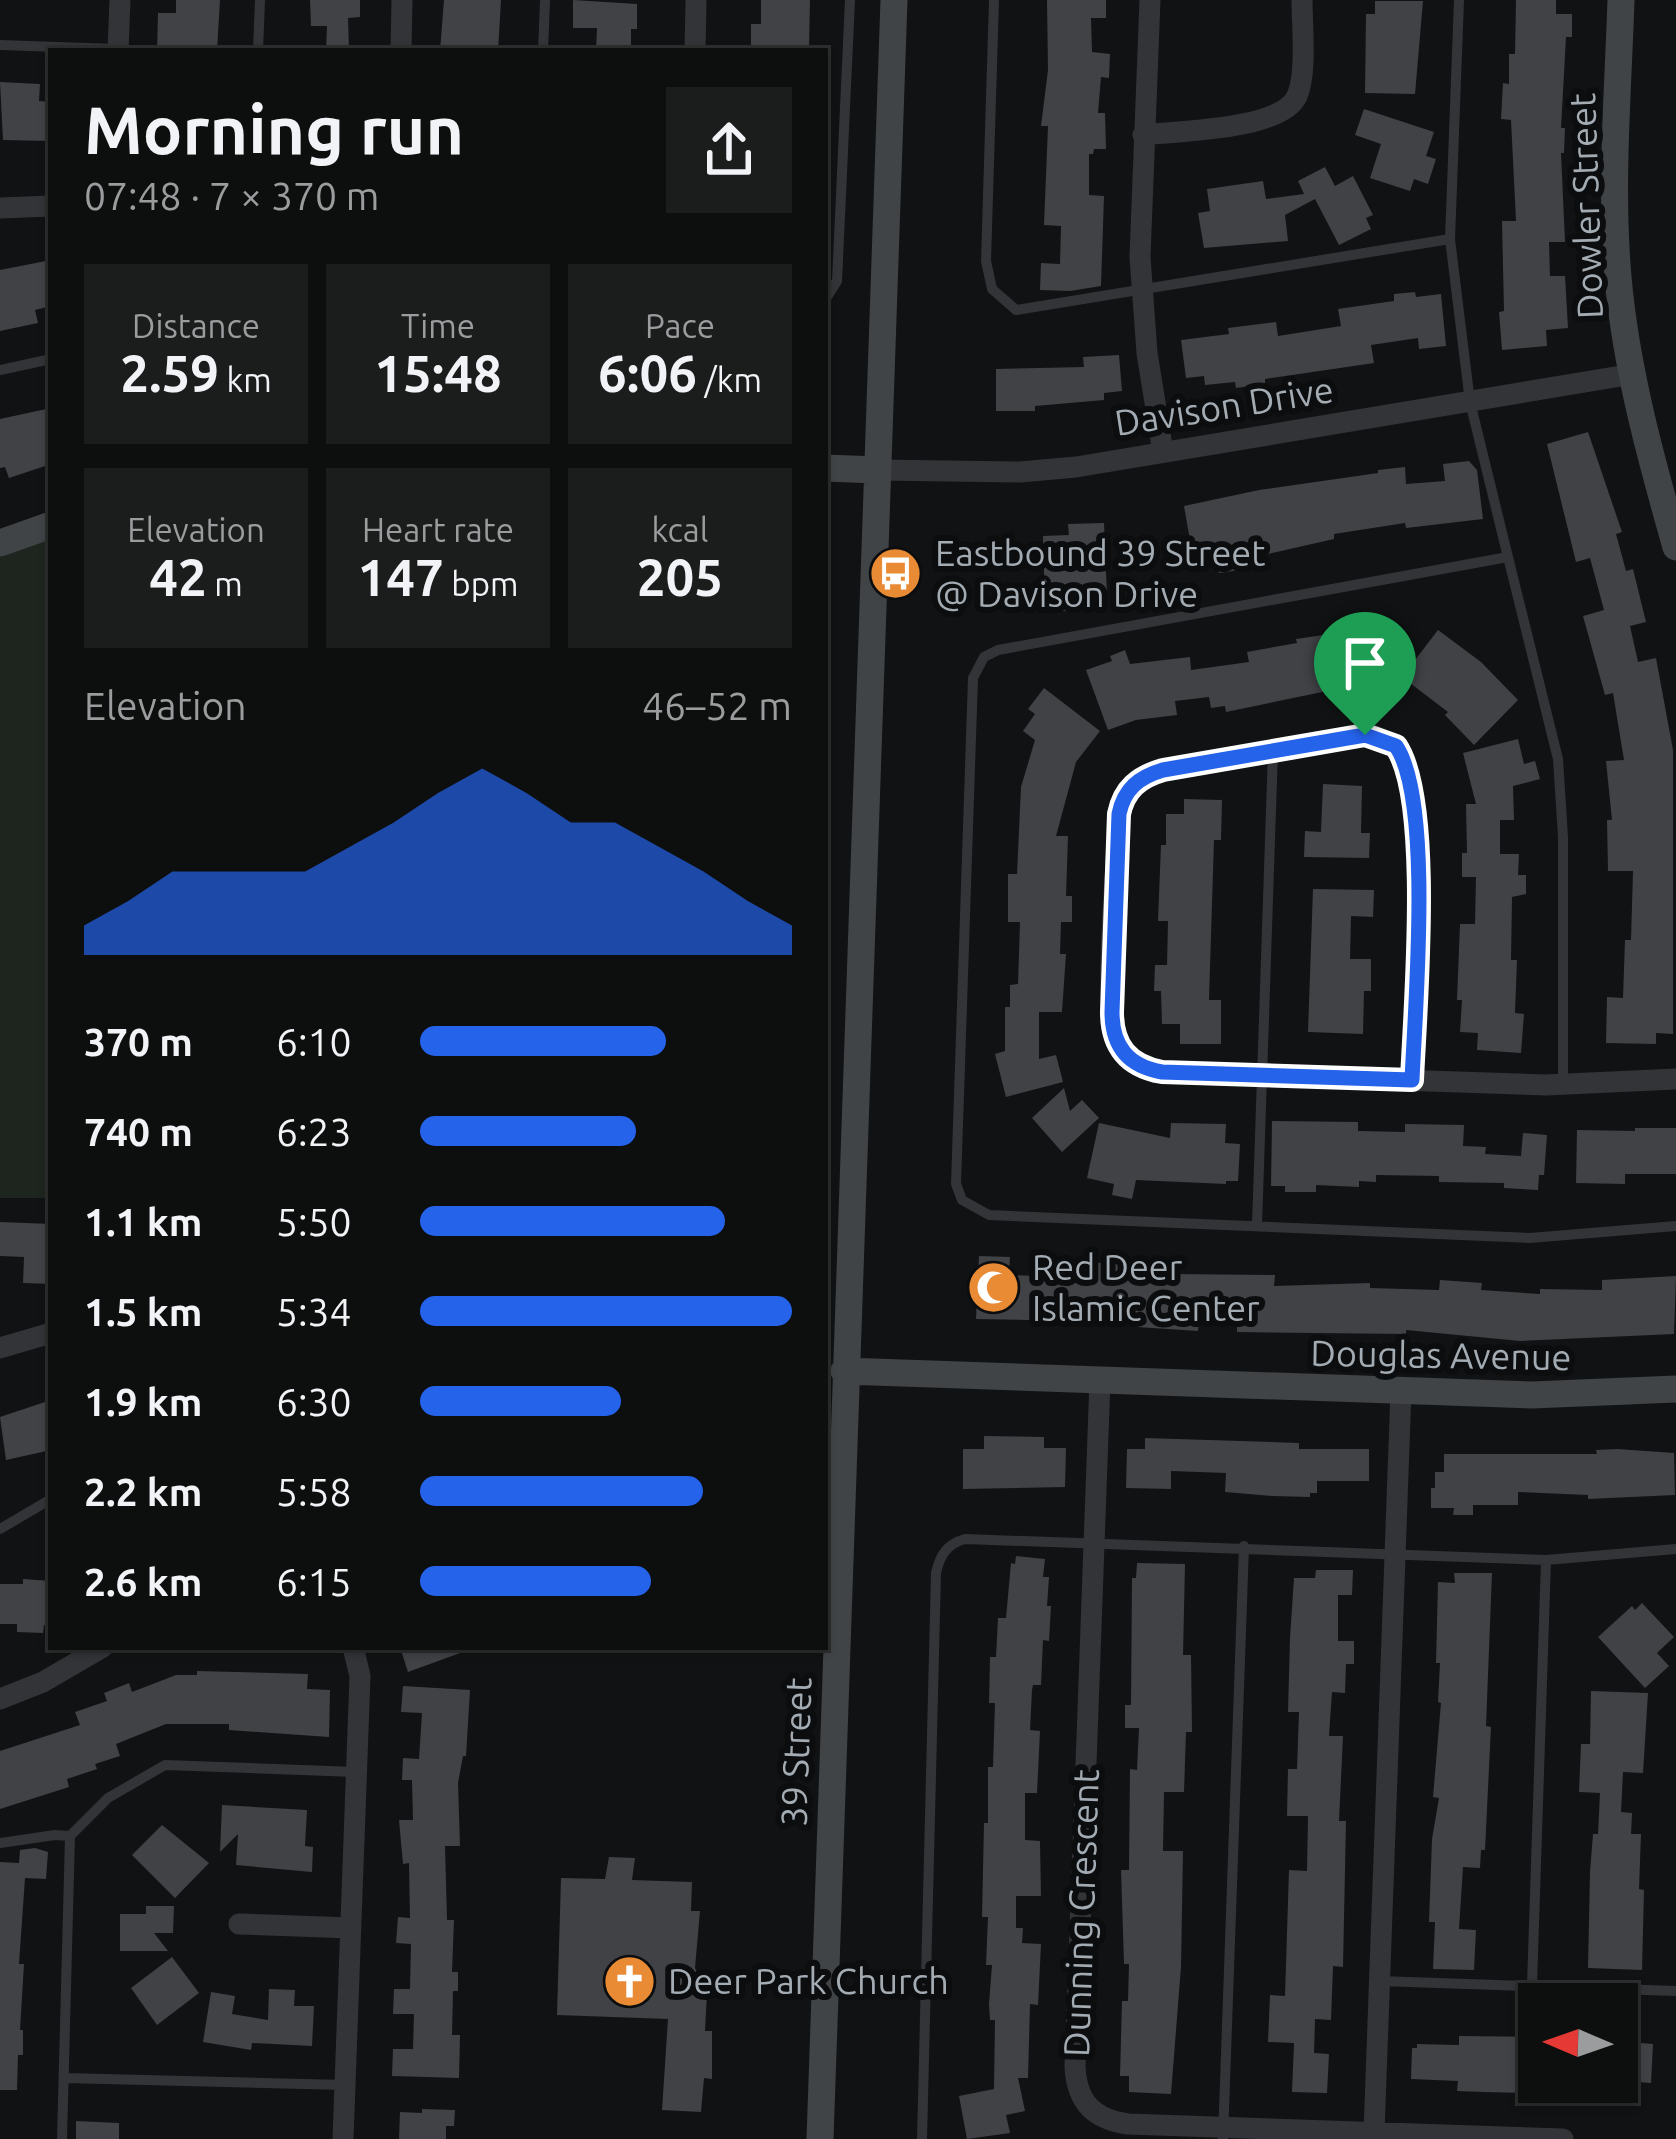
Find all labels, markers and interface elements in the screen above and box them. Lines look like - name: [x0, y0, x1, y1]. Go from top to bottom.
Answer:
- button: share: [666, 87, 792, 213]
- text: Morning run: [84, 92, 464, 166]
- street label: Dowler Street: [1561, 92, 1610, 320]
- text: 07:48 · 7 × 370 m: [84, 174, 379, 217]
- text: Distance: [132, 307, 260, 344]
- text: Time: [401, 307, 475, 344]
- text: Pace: [645, 307, 715, 344]
- text: 2.59: [120, 344, 219, 402]
- text: 15:48: [374, 344, 502, 402]
- text: 6:06: [598, 344, 697, 402]
- text: km: [219, 361, 272, 398]
- text: /km: [697, 361, 762, 398]
- street label: Davison Drive: [1112, 368, 1336, 443]
- text: Elevation: [127, 511, 265, 548]
- text: Heart rate: [362, 511, 514, 548]
- text: kcal: [652, 511, 708, 548]
- place label: Eastbound 39 Street @ Davison Drive: [935, 532, 1265, 614]
- bus stop icon: Eastbound 39 Street @ Davison Drive: [868, 546, 924, 602]
- text: 42: [149, 548, 207, 606]
- text: 147: [358, 548, 444, 606]
- text: 205: [637, 548, 723, 606]
- text: m: [207, 565, 243, 602]
- text: bpm: [444, 565, 518, 602]
- pin: [1314, 612, 1416, 735]
- icon: arrive: [1332, 630, 1398, 696]
- text: Elevation: [84, 684, 247, 727]
- text: 46–52 m: [642, 684, 792, 727]
- text: 370 m: [84, 1020, 193, 1063]
- text: 6:10: [276, 1020, 352, 1063]
- text: 740 m: [84, 1110, 193, 1153]
- text: 6:23: [276, 1110, 352, 1153]
- text: 1.1 km: [84, 1200, 202, 1243]
- text: 5:50: [276, 1200, 352, 1243]
- place label: Red Deer Islamic Center: [1032, 1246, 1260, 1328]
- mosque icon: Red Deer Islamic Center: [965, 1260, 1021, 1316]
- text: 1.5 km: [84, 1290, 202, 1333]
- text: 5:34: [276, 1290, 352, 1333]
- street label: Douglas Avenue: [1310, 1332, 1572, 1377]
- text: 1.9 km: [84, 1380, 202, 1423]
- text: 6:30: [276, 1380, 352, 1423]
- text: 2.2 km: [84, 1470, 202, 1513]
- text: 5:58: [276, 1470, 352, 1513]
- text: 2.6 km: [84, 1560, 202, 1603]
- text: 6:15: [276, 1560, 352, 1603]
- street label: 39 Street: [772, 1677, 819, 1827]
- street label: Dunning Crescent: [1055, 1768, 1106, 2057]
- church icon: Deer Park Church: [601, 1953, 657, 2009]
- place label: Deer Park Church: [668, 1960, 949, 2001]
- north arrow: [1518, 1983, 1638, 2103]
- map controls: [1518, 1983, 1638, 2103]

